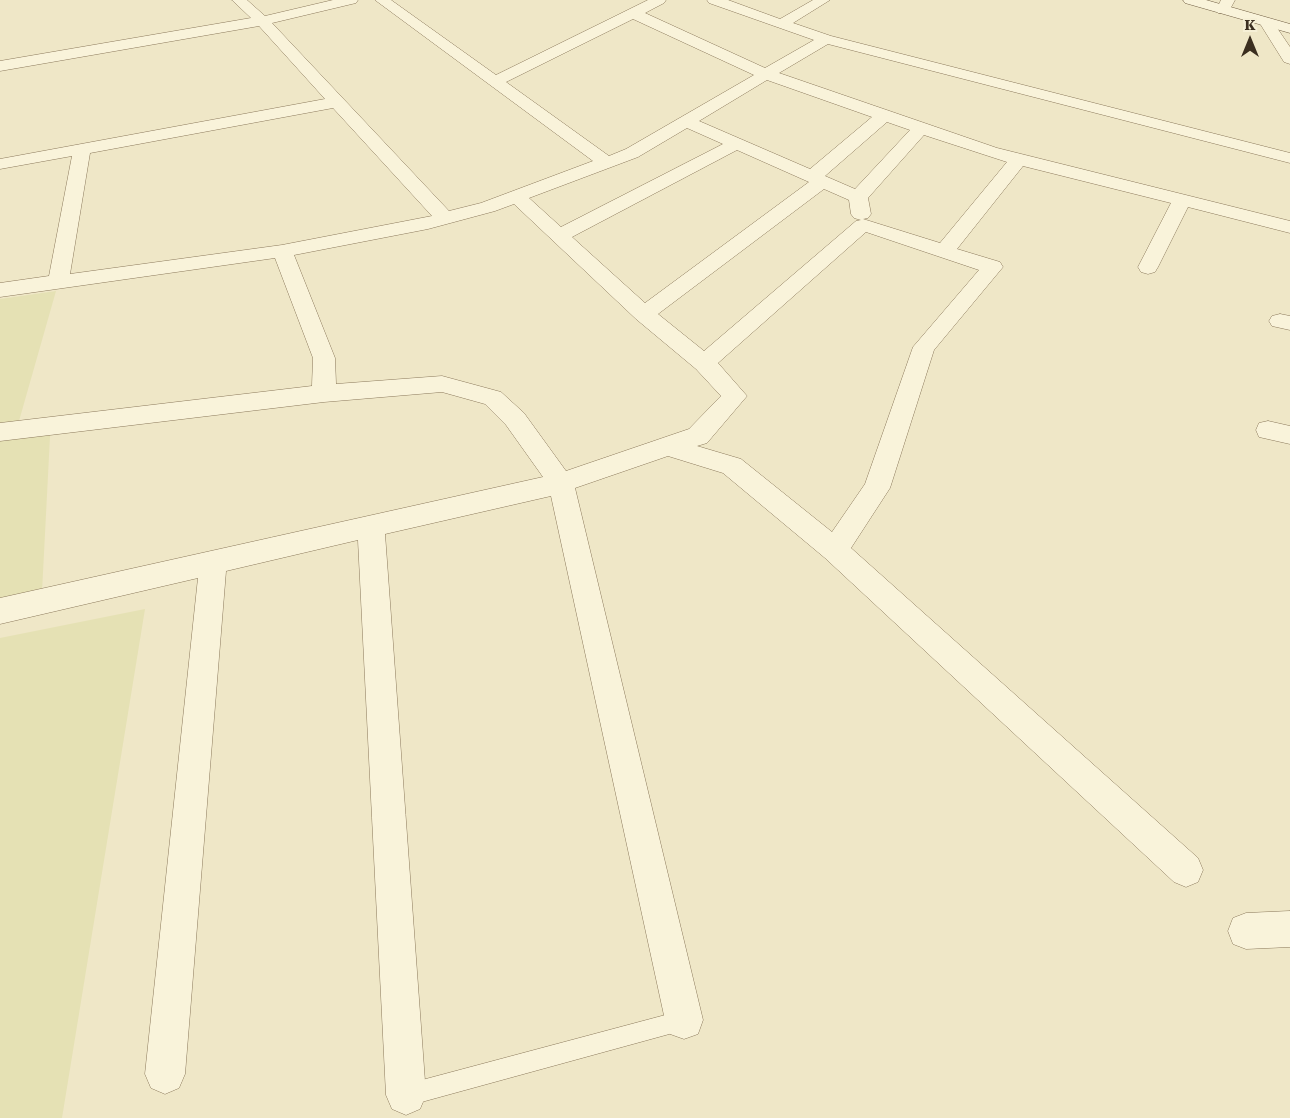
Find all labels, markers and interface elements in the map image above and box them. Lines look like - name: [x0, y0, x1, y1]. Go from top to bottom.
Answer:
- north arrow: [1225, 15, 1275, 65]
- text: K: [1244, 17, 1256, 33]

